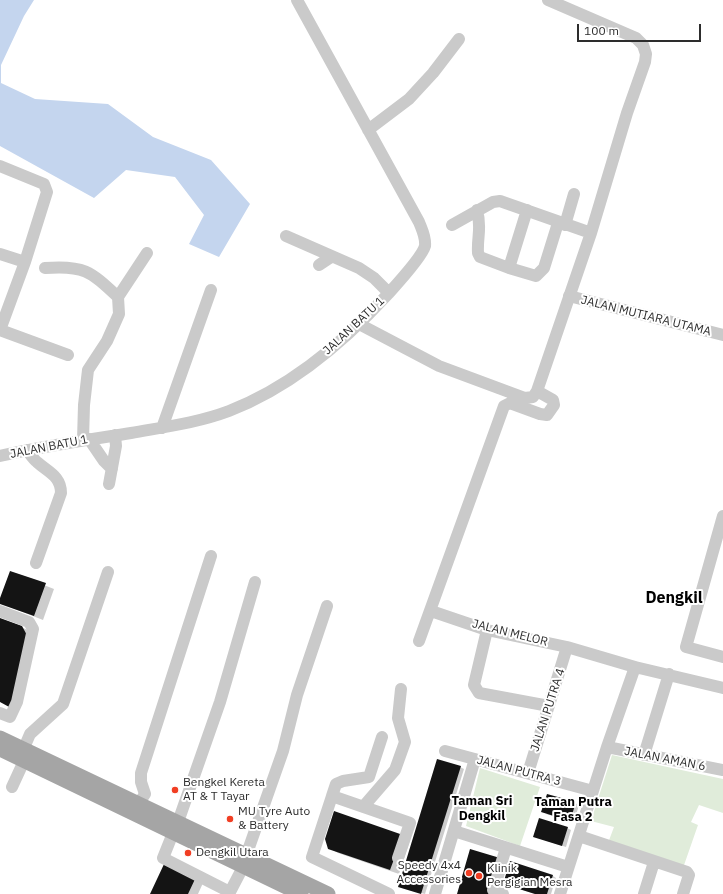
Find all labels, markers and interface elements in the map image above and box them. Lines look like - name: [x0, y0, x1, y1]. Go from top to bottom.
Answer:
- scale bar: [579, 16, 703, 42]
- text: 100 m: [584, 23, 619, 38]
- street label: JALAN MUTIARA UTAMA: [579, 293, 713, 339]
- street label: JALAN BATU 1: [320, 294, 388, 358]
- street label: JALAN BATU 1: [9, 432, 89, 462]
- district label: Dengkil: [645, 588, 703, 608]
- street label: JALAN MELOR: [471, 617, 549, 649]
- street label: JALAN PUTRA 4: [528, 667, 568, 753]
- street label: JALAN AMAN 6: [623, 744, 707, 774]
- street label: JALAN PUTRA 3: [475, 753, 563, 789]
- place label: Bengkel Kereta AT & T Tayar: [183, 776, 265, 804]
- marker: Bengkel Kereta AT & T Tayar: [170, 785, 180, 795]
- district label: Taman Sri Dengkil: [452, 793, 512, 824]
- district label: Taman Putra Fasa 2: [534, 794, 612, 825]
- place label: MU Tyre Auto & Battery: [238, 805, 310, 833]
- marker: MU Tyre Auto & Battery: [225, 814, 235, 824]
- place label: Dengkil Utara: [196, 846, 269, 860]
- marker: Dengkil Utara: [183, 848, 193, 858]
- place label: Speedy 4x4 Accessories: [397, 859, 461, 887]
- place label: Klinik Pergigian Mesra: [487, 862, 572, 890]
- marker: Speedy 4x4 Accessories: [464, 868, 474, 878]
- marker: Klinik Pergigian Mesra: [474, 871, 484, 881]

